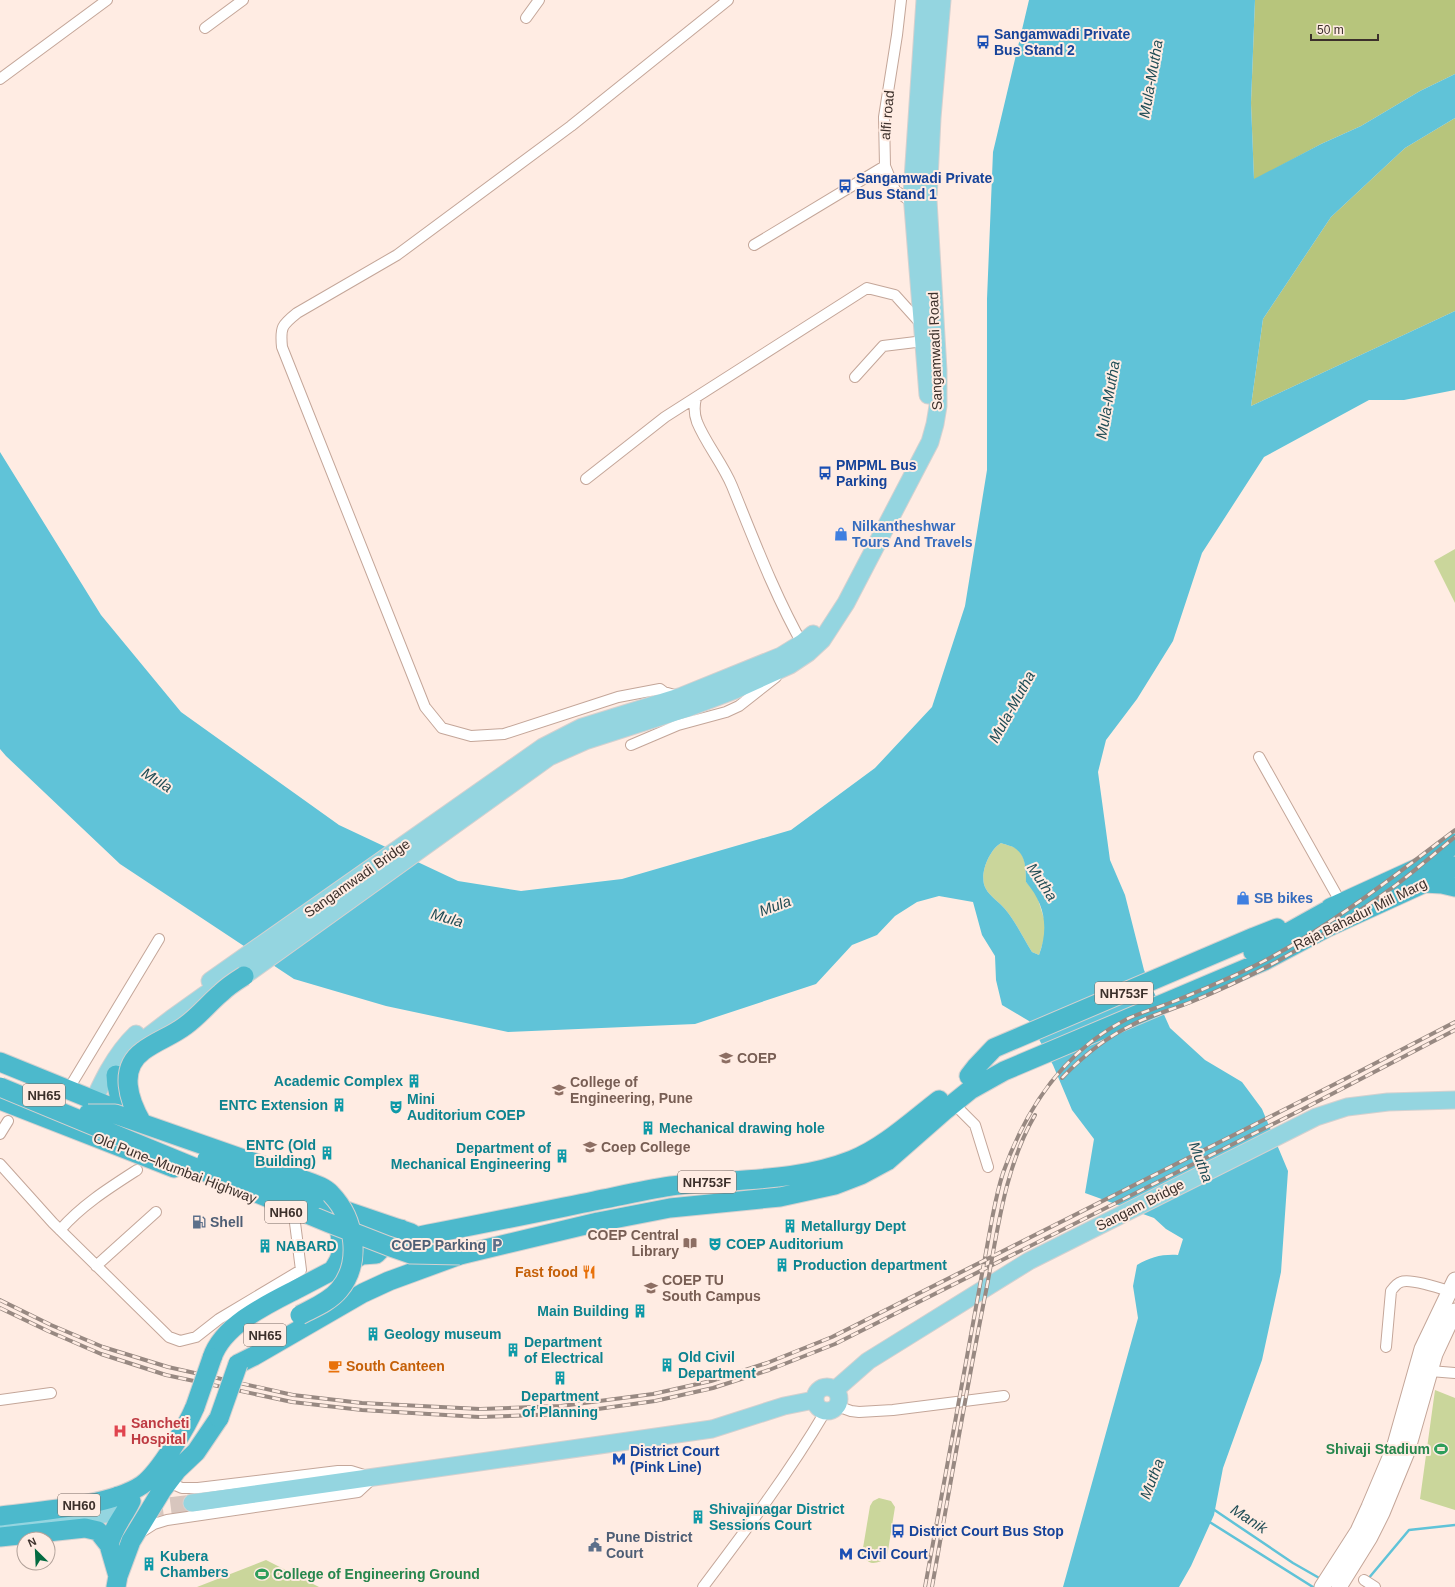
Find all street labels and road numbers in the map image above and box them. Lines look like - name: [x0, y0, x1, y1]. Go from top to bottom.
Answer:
- street label: alfi road: [877, 89, 897, 141]
- street label: Sangamwadi Road: [925, 292, 945, 410]
- street label: Sangamwadi Bridge: [301, 835, 413, 920]
- street label: Raja Bahadur Mill Marg: [1291, 875, 1429, 953]
- road number: NH753F: [1095, 982, 1153, 1004]
- road number: NH65: [23, 1084, 65, 1106]
- street label: Old Pune–Mumbai Highway: [91, 1129, 259, 1207]
- road number: NH753F: [678, 1171, 736, 1193]
- street label: Sangam Bridge: [1093, 1176, 1187, 1234]
- road number: NH60: [265, 1201, 307, 1223]
- road number: NH65: [244, 1324, 286, 1346]
- road number: NH60: [58, 1494, 100, 1516]

